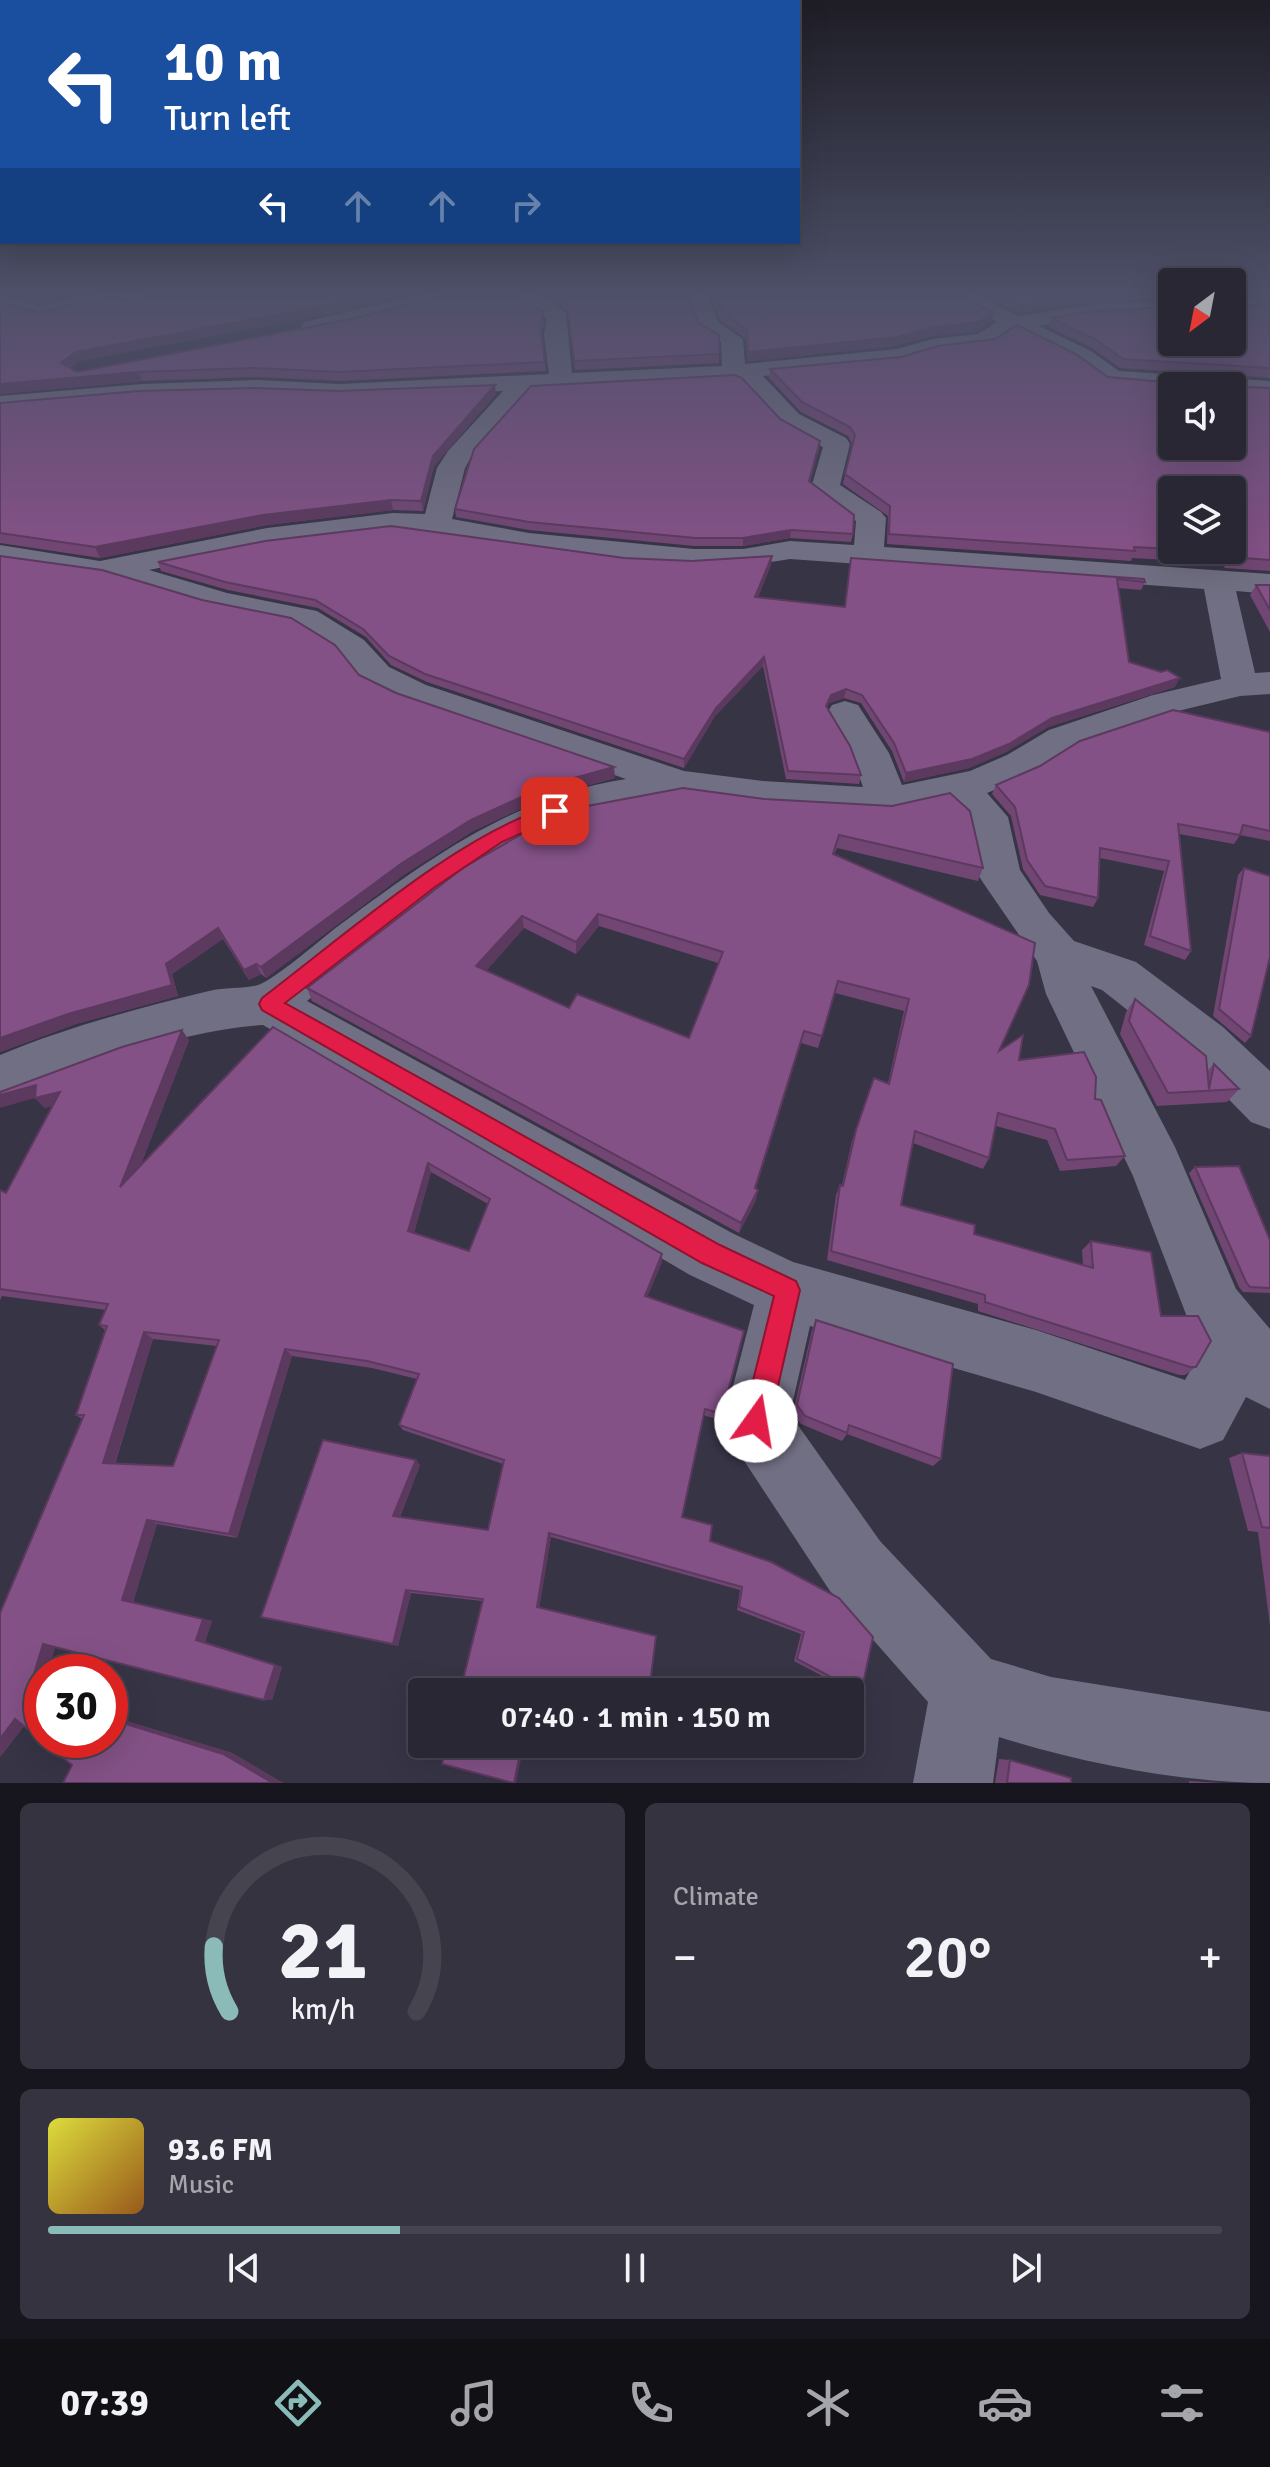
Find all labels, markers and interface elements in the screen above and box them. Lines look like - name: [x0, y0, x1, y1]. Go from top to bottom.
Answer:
- text: 10 m: [164, 27, 282, 96]
- icon: left: [32, 32, 136, 136]
- text: Turn left: [164, 96, 291, 141]
- icon: left: [252, 184, 296, 228]
- icon: ahead: [336, 184, 380, 228]
- icon: ahead: [420, 184, 464, 228]
- icon: right: [504, 184, 548, 228]
- north arrow: [1158, 268, 1246, 356]
- map controls: [1158, 268, 1246, 564]
- button: sound: [1158, 372, 1246, 460]
- button: layers: [1158, 476, 1246, 564]
- pin: [521, 777, 589, 845]
- icon: arrive: [533, 789, 577, 833]
- position arrow: [714, 1379, 798, 1463]
- speed limit sign: 30: [24, 1654, 128, 1758]
- text: 07:40 · 1 min · 150 m: [501, 1699, 771, 1736]
- text: Climate: [673, 1881, 759, 1913]
- text: 21: [278, 1900, 367, 2002]
- text: 20°: [904, 1921, 991, 1995]
- text: −: [673, 1931, 697, 1985]
- text: +: [1198, 1931, 1222, 1985]
- text: km/h: [290, 1992, 355, 2027]
- text: 93.6 FM: [168, 2132, 273, 2169]
- text: Music: [168, 2169, 234, 2201]
- icon: previous: [222, 2246, 266, 2290]
- icon: pause: [613, 2246, 657, 2290]
- icon: next: [1004, 2246, 1048, 2290]
- icon: directions: [270, 2375, 326, 2431]
- icon: music: [446, 2375, 502, 2431]
- icon: phone: [623, 2375, 679, 2431]
- icon: climate: [800, 2375, 856, 2431]
- icon: car: [977, 2375, 1033, 2431]
- icon: filters: [1154, 2375, 1210, 2431]
- text: 07:39: [60, 2381, 149, 2426]

